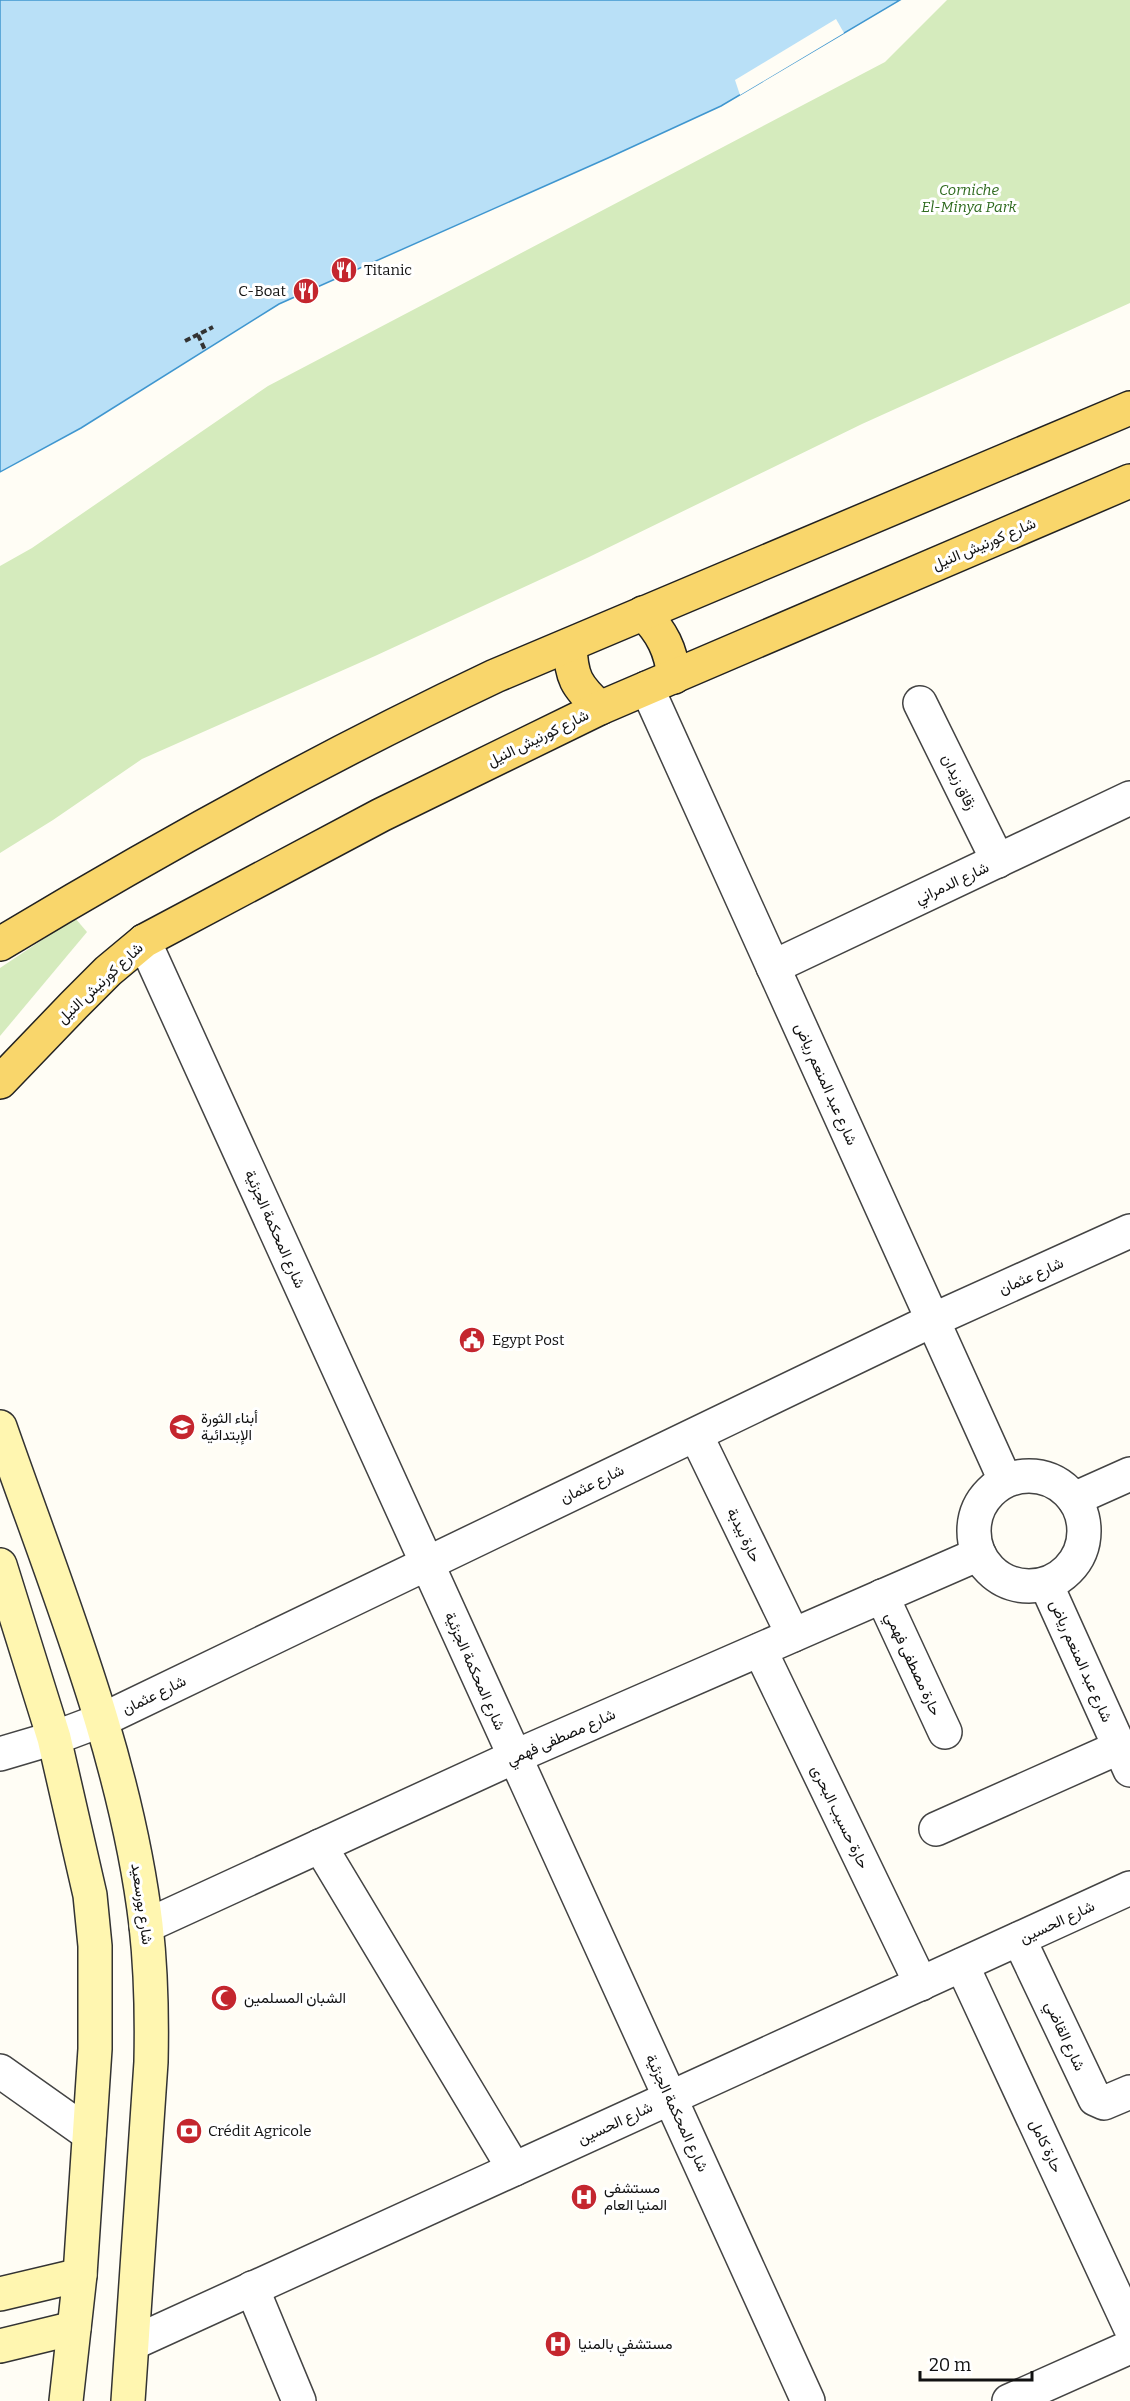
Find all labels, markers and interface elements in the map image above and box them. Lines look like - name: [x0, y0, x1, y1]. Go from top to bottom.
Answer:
- park label: Corniche El-Minya Park: [921, 181, 1018, 216]
- restaurant icon: Titanic: [329, 255, 359, 285]
- place label: Titanic: [364, 261, 412, 279]
- restaurant icon: C-Boat: [291, 276, 321, 306]
- place label: C-Boat: [238, 282, 287, 300]
- street label: شارع كورنيش النيل: [930, 514, 1039, 576]
- street label: شارع كورنيش النيل: [484, 706, 593, 772]
- street label: زقاق زيدان: [938, 751, 980, 813]
- street label: شارع الدمراني: [912, 858, 994, 912]
- street label: شارع كورنيش النيل: [53, 939, 148, 1029]
- street label: شارع عبد المنعم رياض: [789, 1020, 861, 1149]
- street label: شارع المحكمة الجزئية: [239, 1167, 309, 1292]
- street label: شارع عثمان: [996, 1254, 1067, 1300]
- public building icon: Egypt Post: [457, 1325, 487, 1355]
- place label: Egypt Post: [492, 1331, 565, 1349]
- place label: أبناء الثورة الإبتدائية: [201, 1409, 258, 1445]
- school or university icon: أبناء الثورة الإبتدائية: [167, 1412, 197, 1442]
- street label: شارع عثمان: [557, 1461, 628, 1509]
- street label: حارة بيدبة: [723, 1505, 765, 1565]
- street label: شارع عبد المنعم رياض: [1044, 1597, 1116, 1726]
- street label: شارع المحكمة الجزئية: [439, 1609, 509, 1734]
- street label: حارة مصطفى فهمي: [878, 1609, 945, 1720]
- street label: شارع عثمان: [119, 1672, 190, 1720]
- street label: شارع مصطفى فهمي: [504, 1705, 620, 1773]
- street label: حارة حسيب البحرى: [806, 1762, 873, 1872]
- street label: شارع بورسعيد: [125, 1862, 157, 1946]
- street label: شارع الحسين: [1017, 1897, 1098, 1949]
- mosque icon: الشبان المسلمين: [209, 1983, 239, 2013]
- place label: الشبان المسلمين: [244, 1989, 346, 2008]
- street label: شارع القاضي: [1037, 1998, 1089, 2075]
- street label: شارع المحكمة الجزئية: [640, 2051, 712, 2176]
- street label: شارع الحسين: [575, 2098, 656, 2150]
- bank icon: Crédit Agricole: [174, 2116, 204, 2146]
- street label: حارة كامل: [1026, 2117, 1066, 2175]
- place label: Crédit Agricole: [208, 2122, 311, 2140]
- place label: مستشفى المنيا العام: [604, 2179, 667, 2215]
- hospital icon: مستشفى المنيا العام: [569, 2182, 599, 2212]
- hospital icon: مستشفي بالمنيا: [543, 2329, 573, 2359]
- place label: مستشفي بالمنيا: [578, 2335, 673, 2357]
- scale bar: [920, 2344, 1032, 2382]
- text: 20 m: [929, 2354, 971, 2376]

